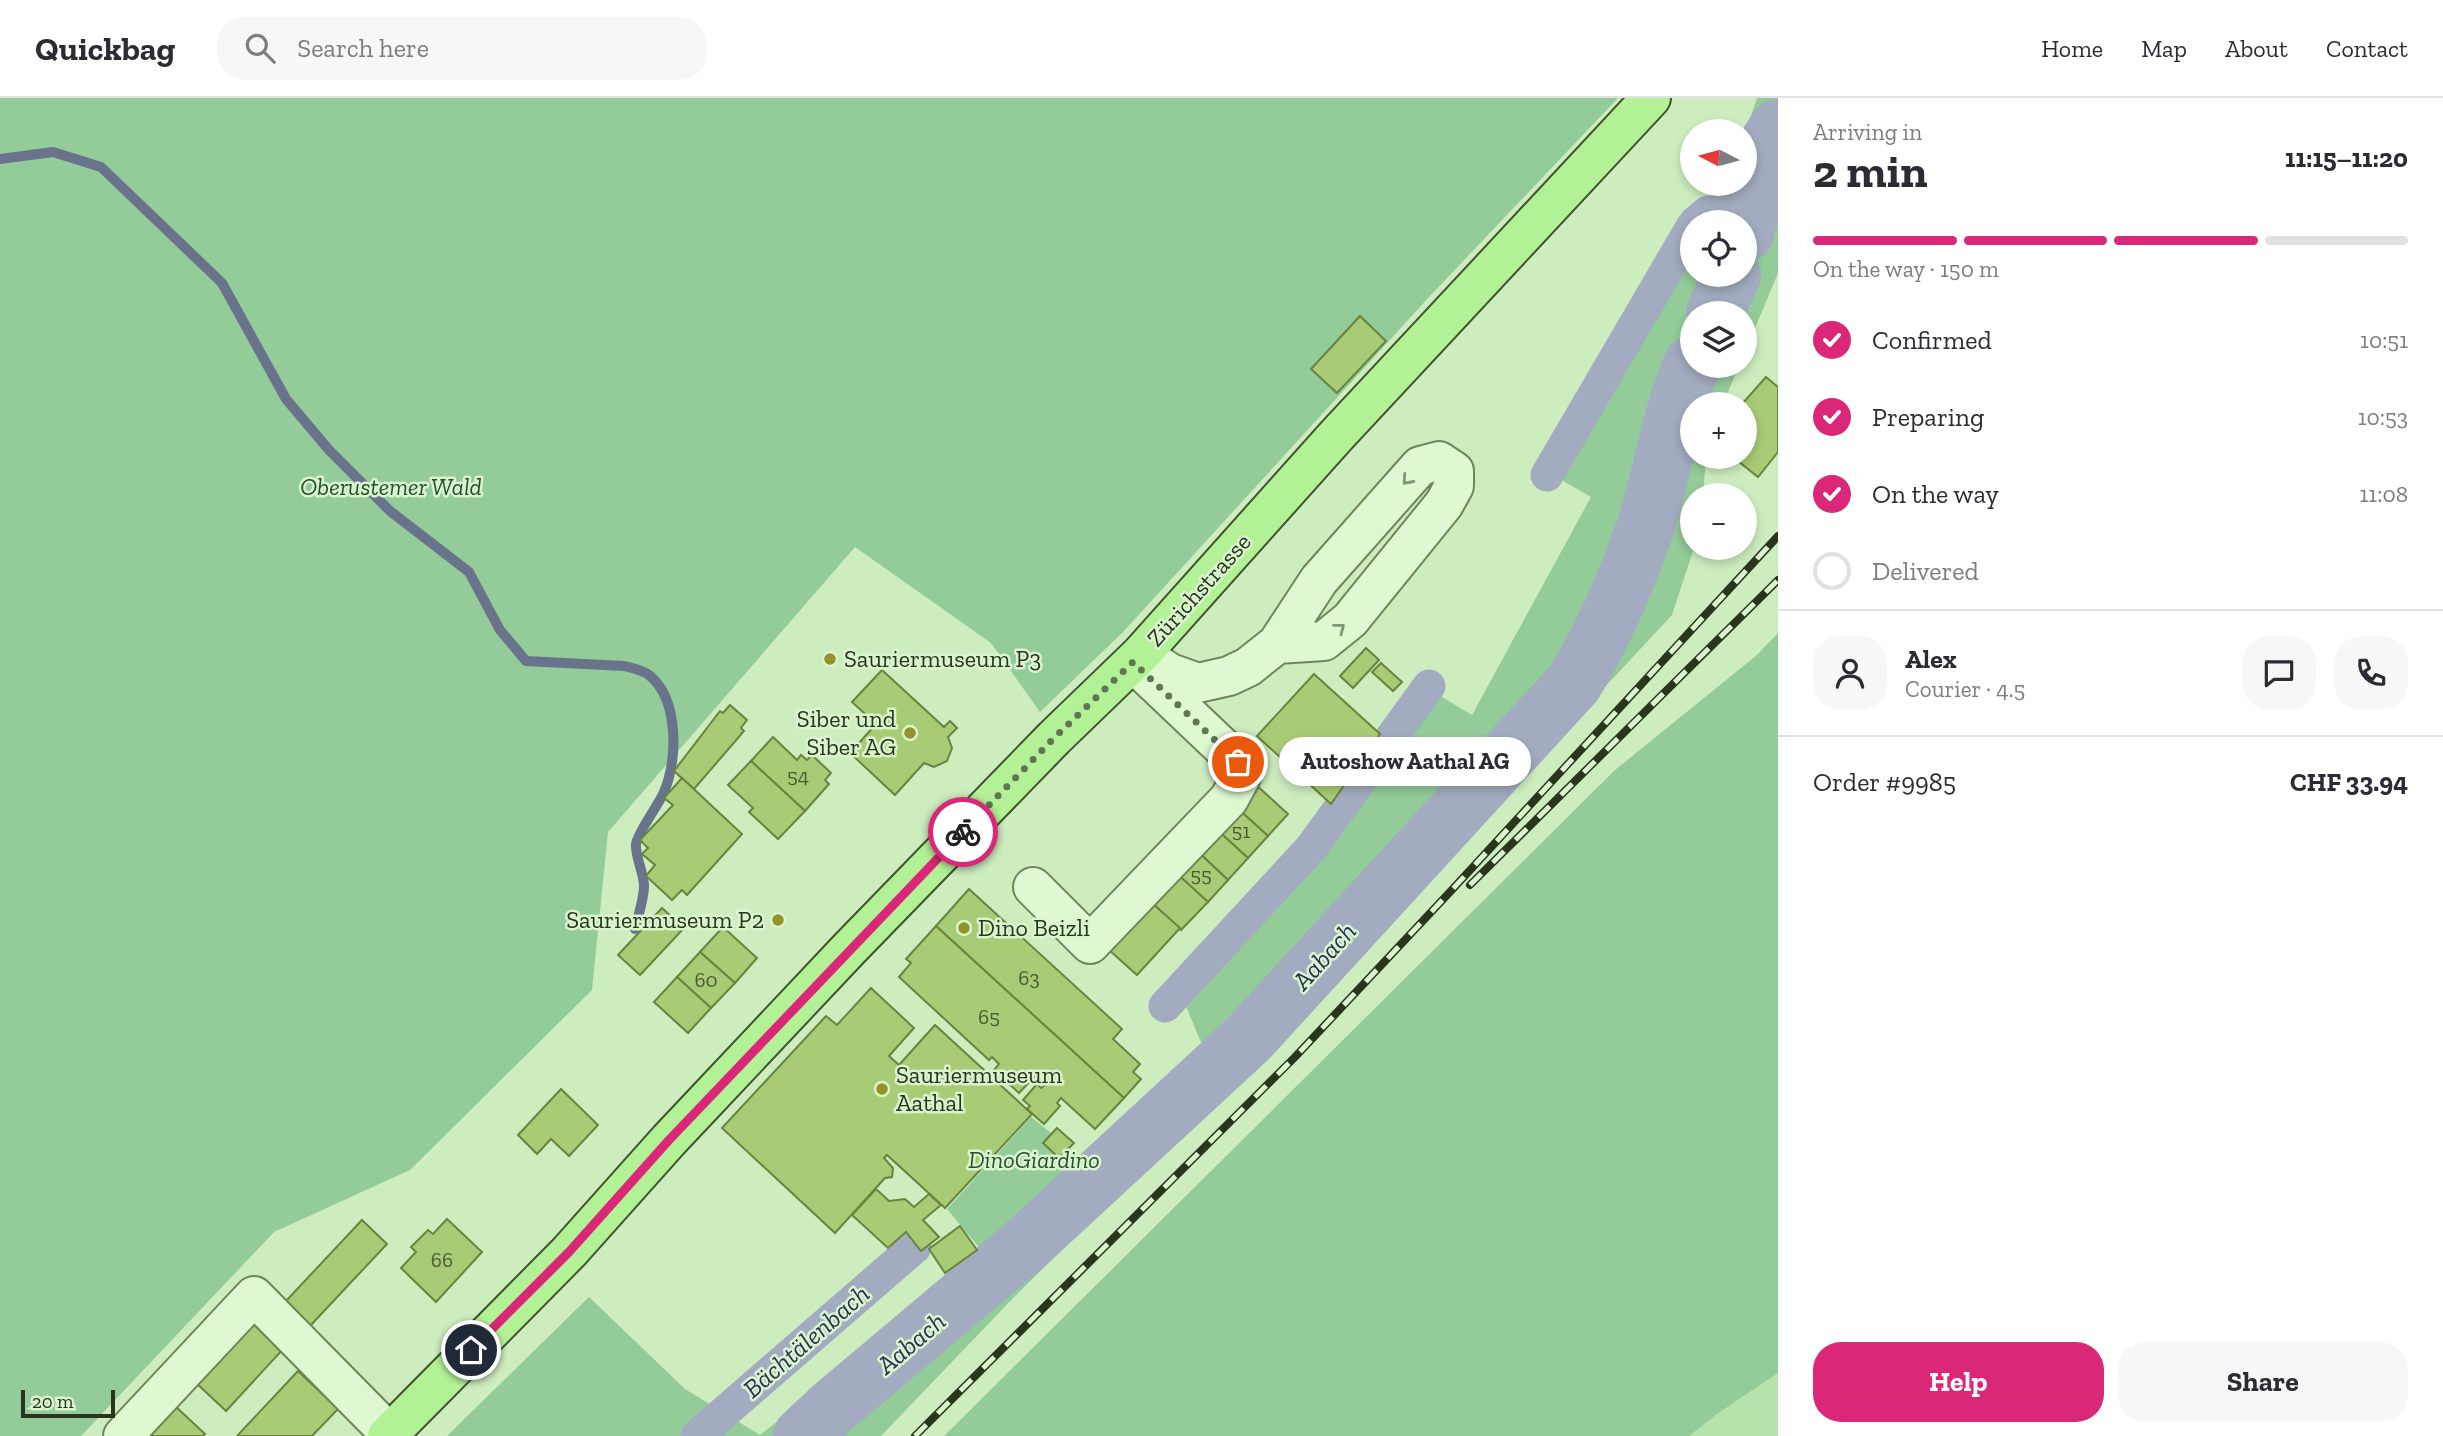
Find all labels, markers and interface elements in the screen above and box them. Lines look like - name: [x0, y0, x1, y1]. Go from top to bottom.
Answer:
- search box: [217, 17, 707, 80]
- text: Quickbag: [35, 29, 175, 68]
- icon: search: [241, 29, 279, 67]
- text: Search here: [297, 32, 429, 64]
- text: Home: [2041, 34, 2103, 63]
- text: Map: [2141, 34, 2187, 63]
- text: About: [2225, 34, 2288, 63]
- text: Contact: [2326, 34, 2408, 63]
- text: Arriving in: [1813, 118, 1922, 146]
- north arrow: [1680, 119, 1757, 196]
- map controls: [1680, 119, 1757, 560]
- text: 11:15–11:20: [2285, 142, 2408, 174]
- text: 2 min: [1813, 144, 1928, 199]
- button: locate: [1680, 210, 1757, 287]
- text: On the way · 150 m: [1813, 255, 1999, 283]
- button: layers: [1680, 301, 1757, 378]
- icon: check: [1813, 321, 1851, 359]
- text: Confirmed: [1872, 324, 1992, 356]
- text: 10:51: [2360, 326, 2408, 354]
- button: +: [1680, 392, 1757, 469]
- icon: check: [1813, 398, 1851, 436]
- text: Preparing: [1872, 401, 1984, 433]
- text: 10:53: [2358, 403, 2408, 431]
- park label: Oberustemer Wald: [300, 472, 482, 501]
- one-way arrow: [1403, 472, 1415, 485]
- icon: check: [1813, 475, 1851, 513]
- text: On the way: [1872, 478, 1999, 510]
- text: 11:08: [2360, 480, 2408, 508]
- button: −: [1680, 483, 1757, 560]
- street label: Zürichstrasse: [1140, 527, 1257, 652]
- text: Delivered: [1872, 555, 1979, 587]
- one-way arrow: [1333, 623, 1345, 636]
- button: person: [1813, 636, 1887, 710]
- button: chat: [2242, 636, 2316, 710]
- button: phone: [2334, 636, 2408, 710]
- text: Alex: [1905, 643, 1957, 675]
- place label: Sauriermuseum P3: [844, 644, 1041, 673]
- marker: Sauriermuseum P3: [822, 651, 838, 667]
- text: Courier · 4.5: [1905, 675, 2025, 703]
- place label: Siber und Siber AG: [797, 704, 896, 761]
- marker: Siber und Siber AG: [902, 725, 918, 741]
- pin: [1208, 732, 1268, 792]
- callout: Autoshow Aathal AG: [1280, 738, 1532, 786]
- icon: bag: [1219, 743, 1257, 781]
- text: Autoshow Aathal AG: [1300, 747, 1510, 775]
- house number: 54: [787, 763, 809, 788]
- text: Order #9985: [1813, 766, 1956, 798]
- text: CHF 33.94: [2290, 766, 2408, 798]
- courier: [928, 797, 998, 867]
- icon: bike: [944, 813, 982, 851]
- house number: 51: [1232, 818, 1250, 843]
- house number: 55: [1190, 862, 1212, 887]
- place label: Sauriermuseum P2: [566, 905, 764, 934]
- marker: Sauriermuseum P2: [770, 912, 786, 928]
- place label: Dino Beizli: [978, 913, 1090, 942]
- water label: Aabach: [1285, 916, 1363, 997]
- marker: Dino Beizli: [956, 920, 972, 936]
- house number: 63: [1018, 965, 1040, 990]
- house number: 60: [694, 967, 718, 992]
- house number: 65: [978, 1004, 1000, 1029]
- place label: Sauriermuseum Aathal: [896, 1060, 1062, 1117]
- marker: Sauriermuseum Aathal: [874, 1081, 890, 1097]
- park label: DinoGiardino: [968, 1145, 1100, 1174]
- house number: 66: [431, 1247, 453, 1272]
- water label: Bächtälenbach: [736, 1277, 876, 1405]
- water label: Aabach: [869, 1305, 952, 1382]
- pin: [441, 1320, 501, 1380]
- icon: home: [452, 1331, 490, 1369]
- button: Help: [1813, 1342, 2104, 1422]
- button: Share: [2118, 1342, 2408, 1422]
- scale bar: [21, 1387, 116, 1419]
- text: 20 m: [32, 1390, 73, 1413]

